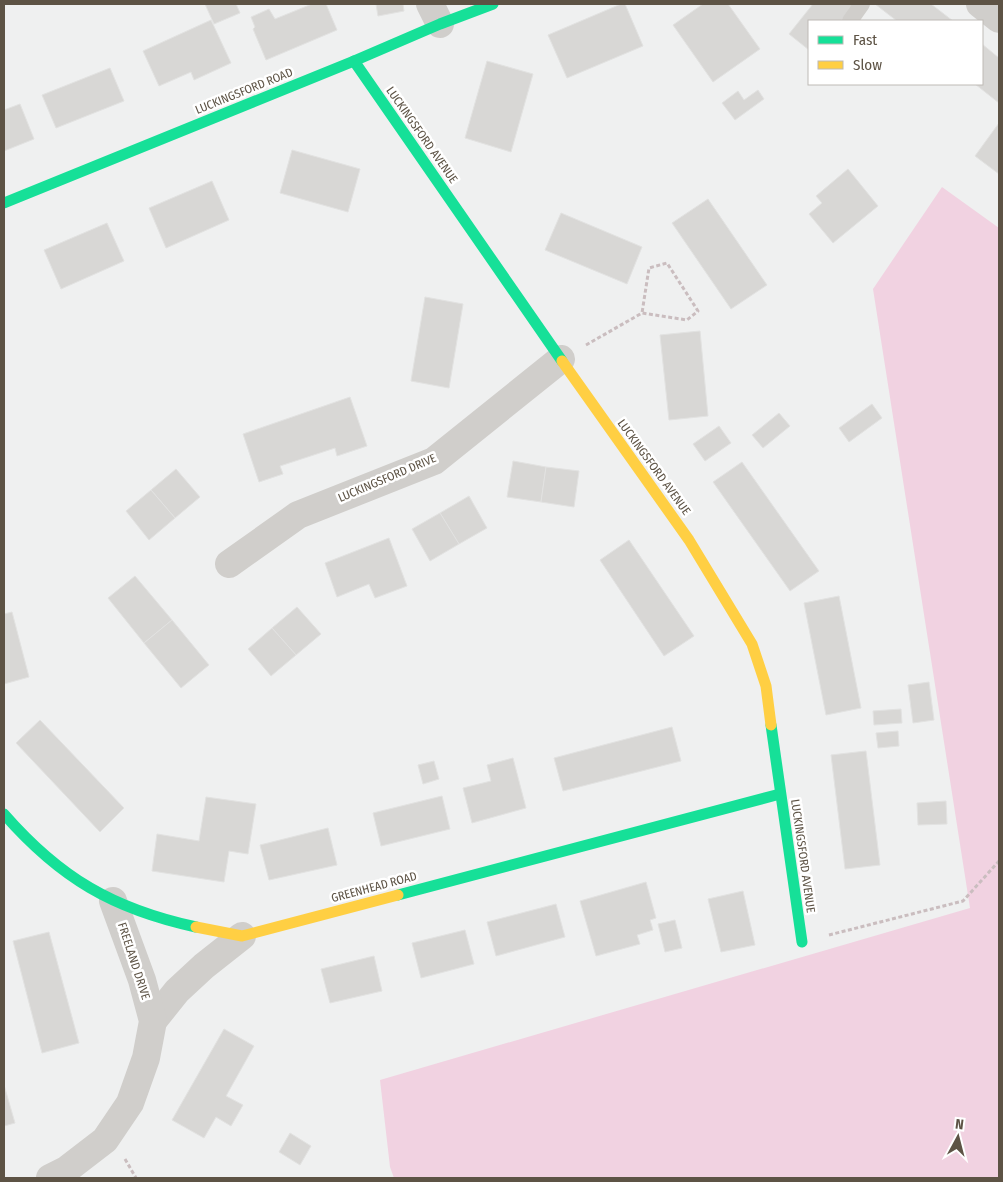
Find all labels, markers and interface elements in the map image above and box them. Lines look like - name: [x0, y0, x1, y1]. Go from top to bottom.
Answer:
- legend: [808, 20, 983, 85]
- text: Fast: [853, 31, 877, 49]
- text: Slow: [853, 56, 882, 74]
- street label: LUCKINGSFORD ROAD: [193, 65, 295, 117]
- street label: LUCKINGSFORD AVENUE: [383, 84, 461, 186]
- street label: LUCKINGSFORD AVENUE: [615, 417, 694, 518]
- street label: LUCKINGSFORD DRIVE: [336, 451, 438, 505]
- street label: LUCKINGSFORD AVENUE: [788, 798, 818, 914]
- street label: GREENHEAD ROAD: [330, 869, 418, 905]
- street label: FREELAND DRIVE: [115, 921, 153, 1002]
- north arrow: [933, 1112, 983, 1162]
- text: N: [954, 1116, 965, 1134]

